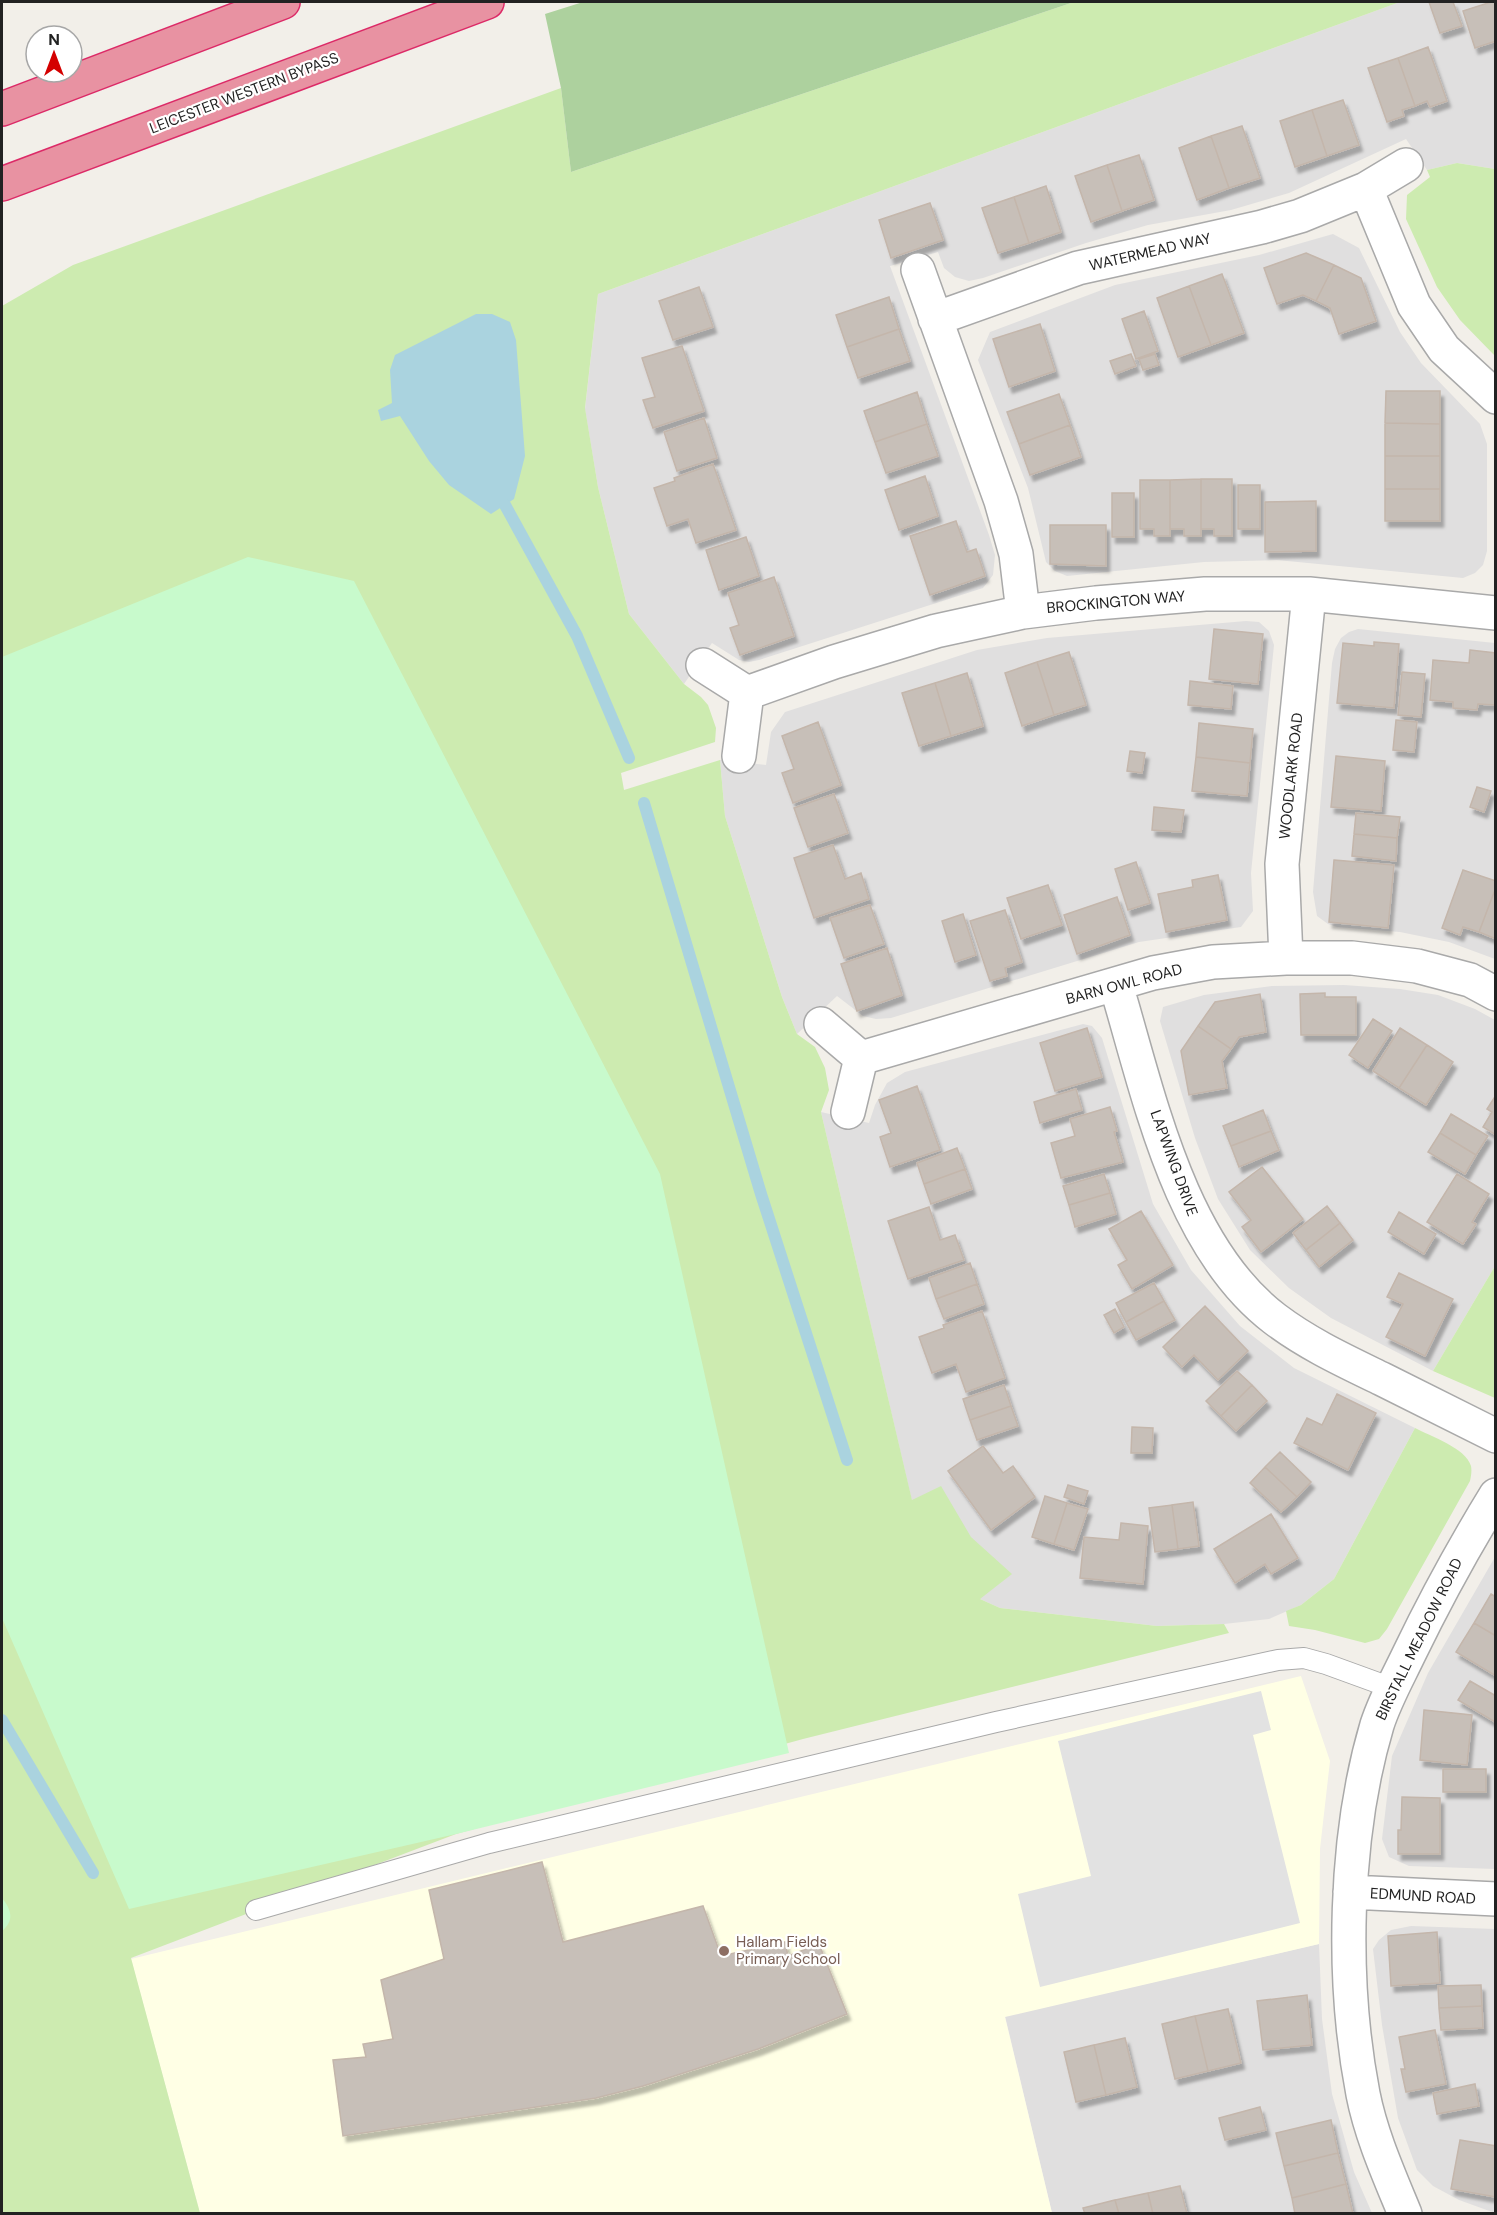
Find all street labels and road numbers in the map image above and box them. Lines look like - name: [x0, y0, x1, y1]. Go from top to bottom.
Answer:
- street label: LEICESTER WESTERN BYPASS: [147, 48, 342, 138]
- street label: WATERMEAD WAY: [1087, 228, 1213, 276]
- street label: BROCKINGTON WAY: [1046, 586, 1187, 618]
- street label: WOODLARK ROAD: [1274, 712, 1308, 840]
- street label: BARN OWL ROAD: [1064, 959, 1184, 1009]
- street label: LAPWING DRIVE: [1146, 1107, 1202, 1219]
- street label: BIRSTALL MEADOW ROAD: [1371, 1555, 1467, 1723]
- street label: EDMUND ROAD: [1370, 1883, 1476, 1909]

